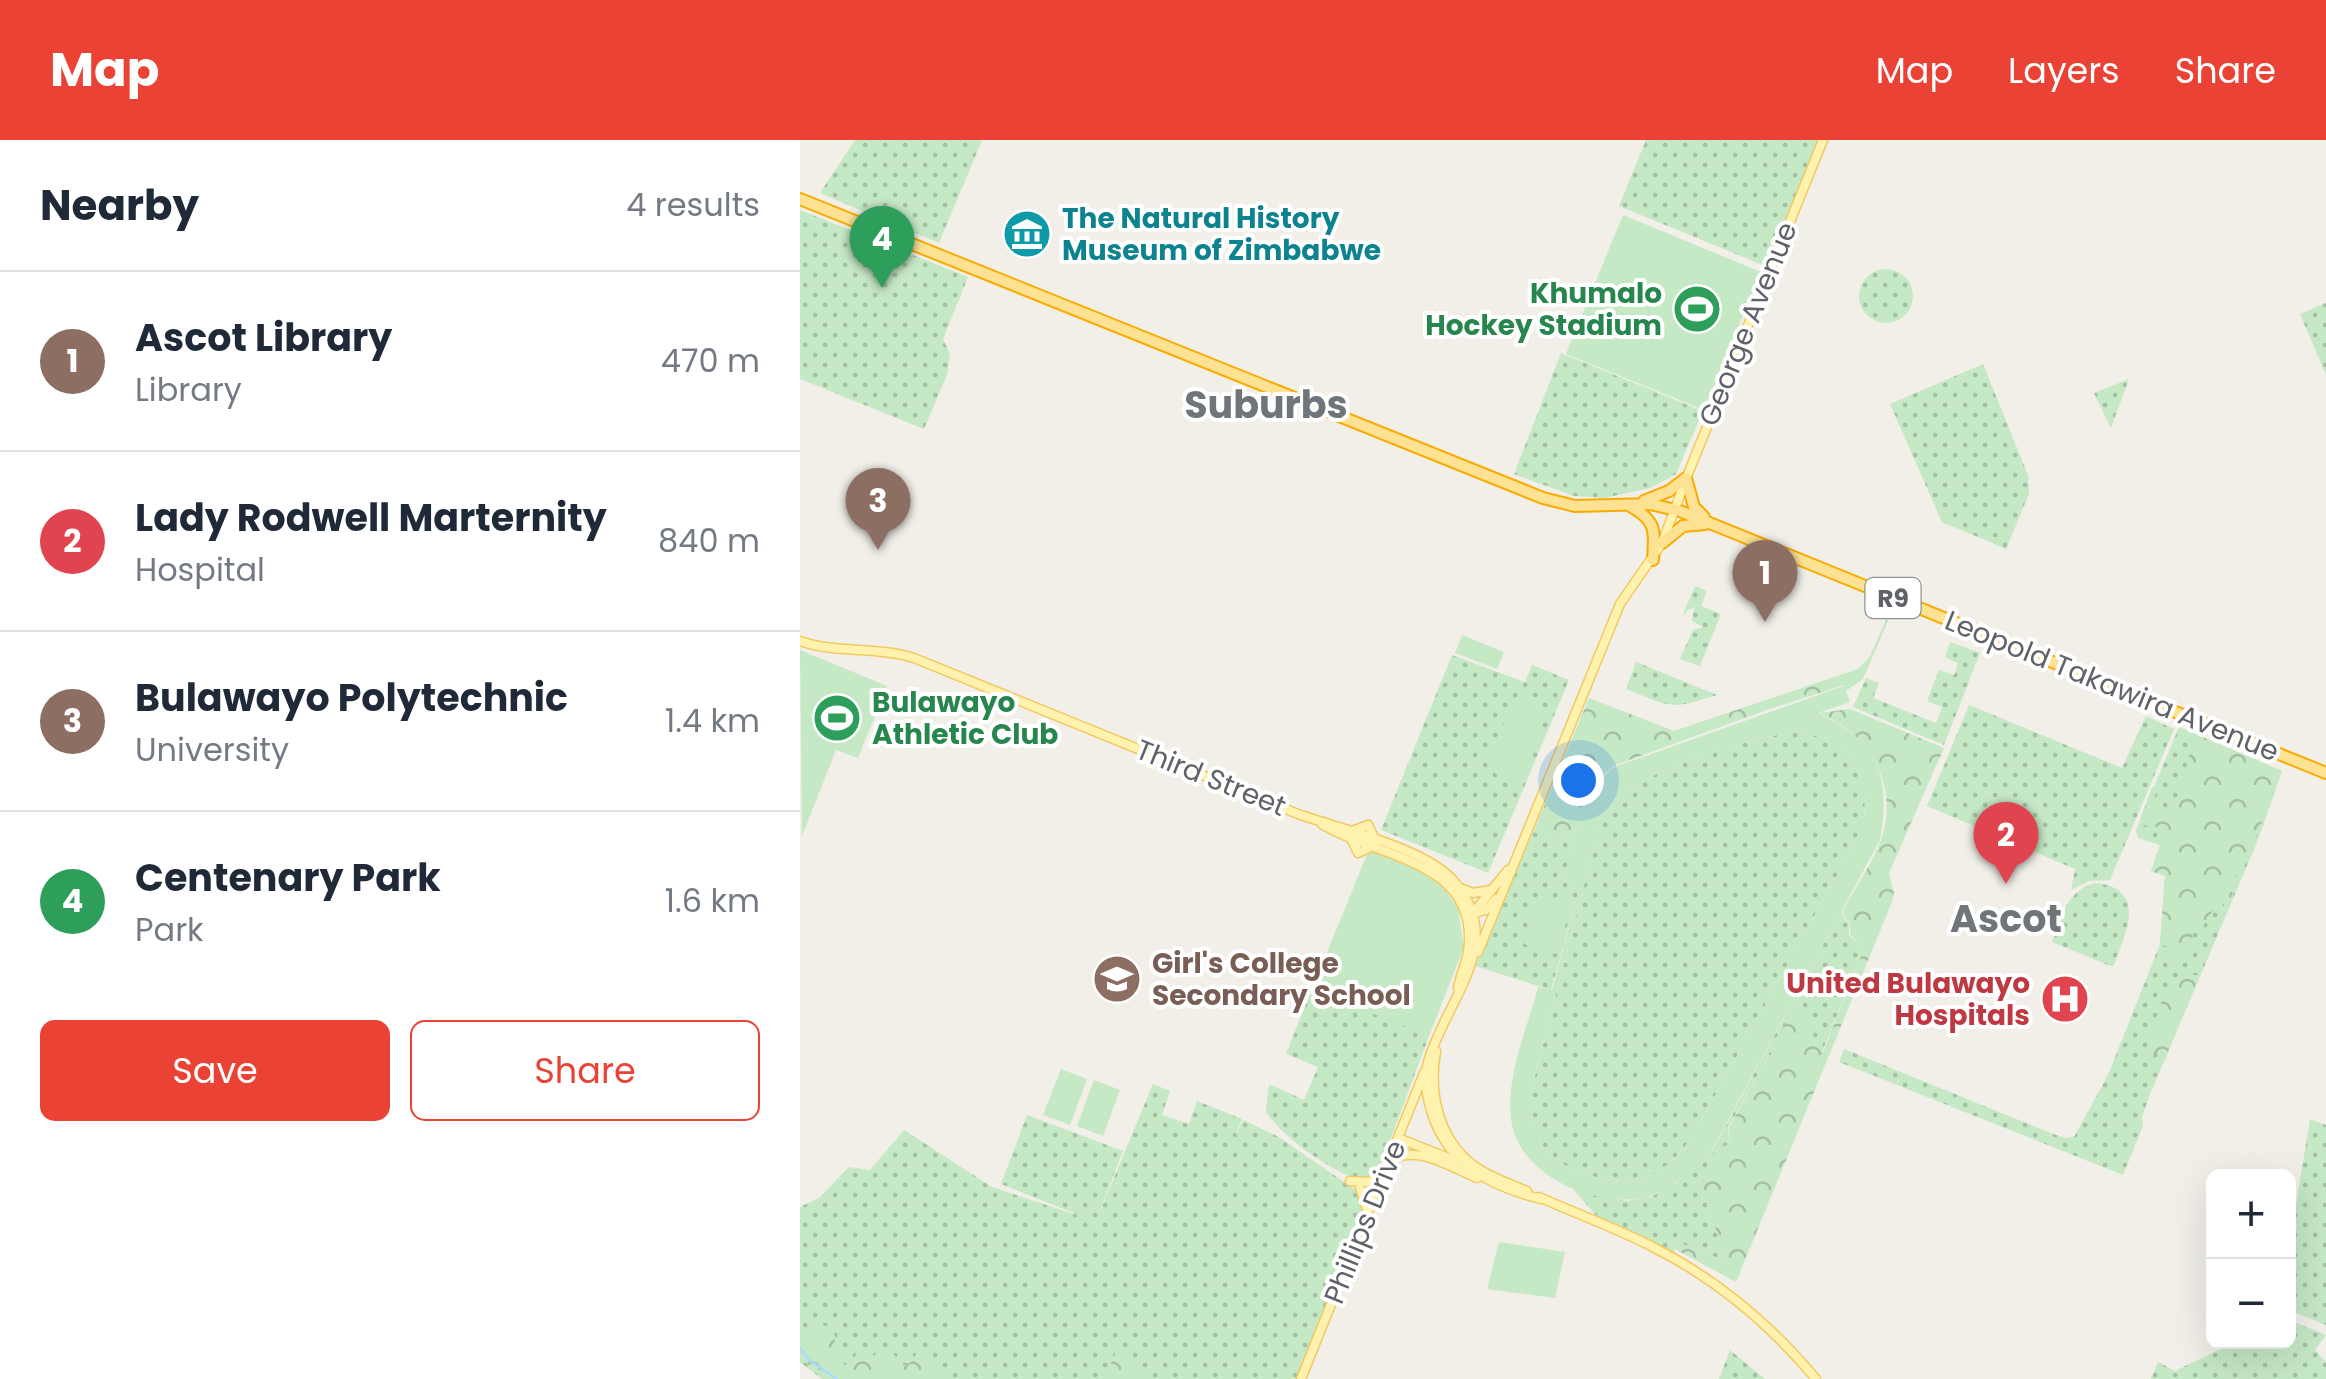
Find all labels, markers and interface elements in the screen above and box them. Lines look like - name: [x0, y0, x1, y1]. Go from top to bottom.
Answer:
- text: Map: [50, 36, 159, 103]
- text: Map: [1876, 46, 1953, 95]
- text: Layers: [2008, 46, 2120, 95]
- text: Share: [2175, 46, 2276, 95]
- text: Nearby: [40, 176, 199, 235]
- text: 4 results: [626, 182, 760, 227]
- place label: The Natural History Museum of Zimbabwe: [1062, 199, 1381, 270]
- pin: 4: [849, 206, 914, 288]
- museum icon: The Natural History Museum of Zimbabwe: [1001, 208, 1053, 260]
- street label: George Avenue: [1689, 216, 1807, 432]
- place label: Khumalo Hockey Stadium: [1425, 274, 1662, 345]
- sports icon: Khumalo Hockey Stadium: [1671, 283, 1723, 335]
- text: Ascot Library: [135, 311, 392, 364]
- text: 1: [66, 338, 79, 383]
- text: 470 m: [661, 338, 760, 383]
- text: Library: [135, 367, 242, 412]
- district label: Suburbs: [1184, 378, 1348, 431]
- pin: 3: [846, 468, 910, 550]
- text: Lady Rodwell Marternity: [135, 491, 607, 544]
- text: 2: [63, 518, 82, 563]
- text: 840 m: [658, 518, 760, 563]
- pin: 1: [1732, 540, 1798, 622]
- text: Hospital: [135, 547, 265, 592]
- road number: R9: [1866, 578, 1920, 618]
- street label: Leopold Takawira Avenue: [1939, 601, 2285, 771]
- text: Bulawayo Polytechnic: [135, 671, 568, 724]
- place label: Bulawayo Athletic Club: [872, 683, 1058, 754]
- sports icon: Bulawayo Athletic Club: [811, 692, 863, 744]
- text: 3: [63, 698, 82, 743]
- text: 1.4 km: [665, 698, 760, 743]
- text: University: [135, 727, 289, 772]
- street label: Third Street: [1130, 730, 1292, 826]
- your location: [1553, 755, 1604, 806]
- pin: 2: [1974, 802, 2038, 884]
- text: Centenary Park: [135, 851, 441, 904]
- text: 4: [62, 878, 83, 923]
- text: 1.6 km: [665, 878, 760, 923]
- district label: Ascot: [1950, 892, 2062, 945]
- text: Park: [135, 907, 204, 952]
- place label: Girl's College Secondary School: [1152, 944, 1411, 1015]
- school or university icon: Girl's College Secondary School: [1091, 953, 1143, 1005]
- place label: United Bulawayo Hospitals: [1786, 964, 2030, 1035]
- hospital icon: United Bulawayo Hospitals: [2039, 973, 2091, 1025]
- button: Save: [40, 1020, 390, 1121]
- button: Share: [410, 1020, 760, 1121]
- street label: Phillips Drive: [1315, 1135, 1415, 1309]
- map controls: [2206, 1169, 2296, 1349]
- button: +: [2206, 1169, 2296, 1259]
- button: −: [2206, 1259, 2296, 1349]

